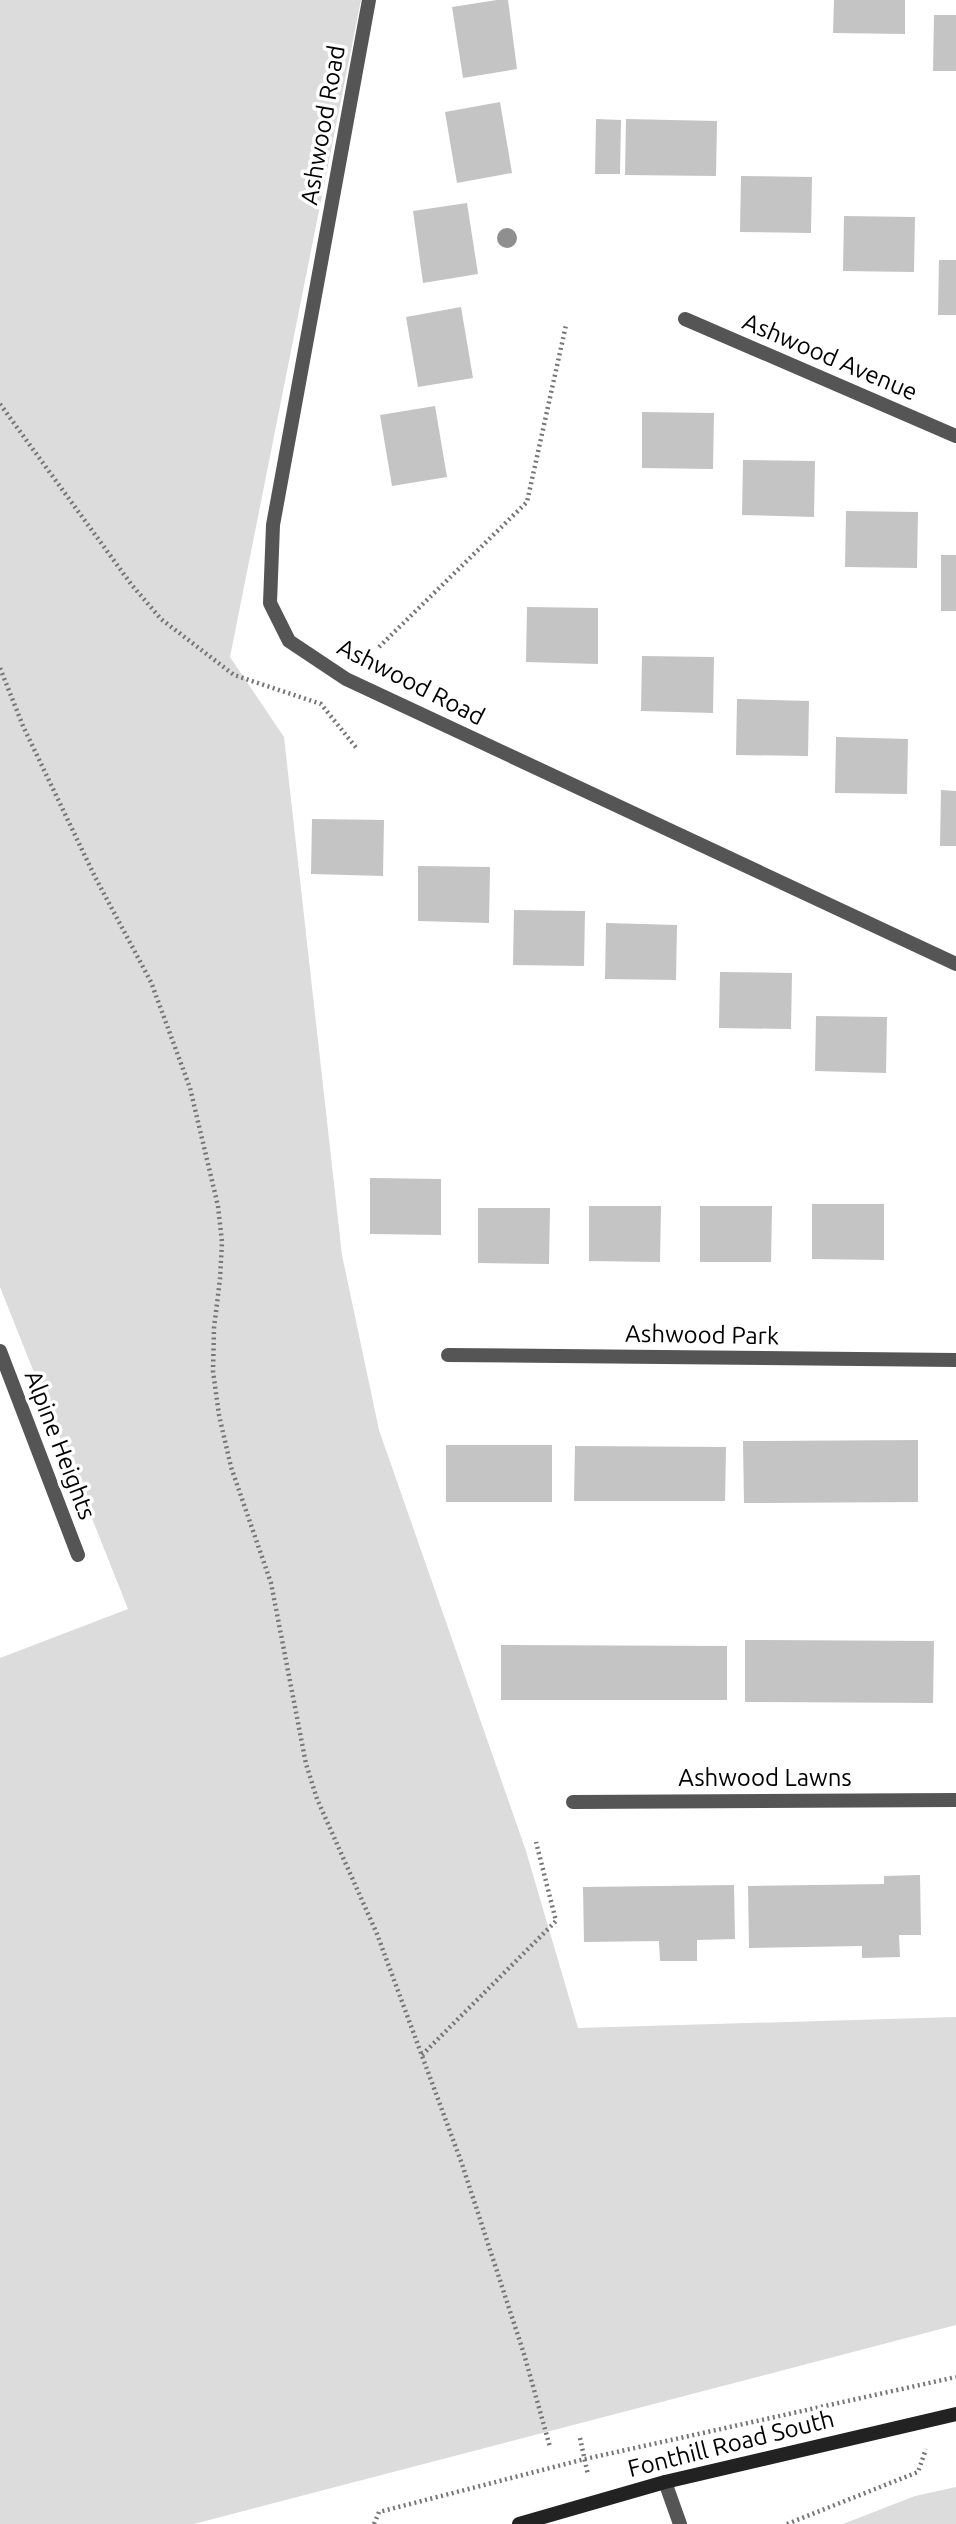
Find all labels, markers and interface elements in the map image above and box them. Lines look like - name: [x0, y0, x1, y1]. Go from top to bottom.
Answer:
- street label: Ashwood Road: [295, 43, 350, 207]
- street label: Ashwood Avenue: [739, 308, 922, 406]
- street label: Ashwood Road: [333, 633, 489, 730]
- street label: Ashwood Park: [625, 1320, 779, 1349]
- street label: Alpine Heights: [20, 1367, 101, 1523]
- street label: Ashwood Lawns: [678, 1764, 852, 1791]
- street label: Fonthill Road South: [625, 2405, 837, 2482]

